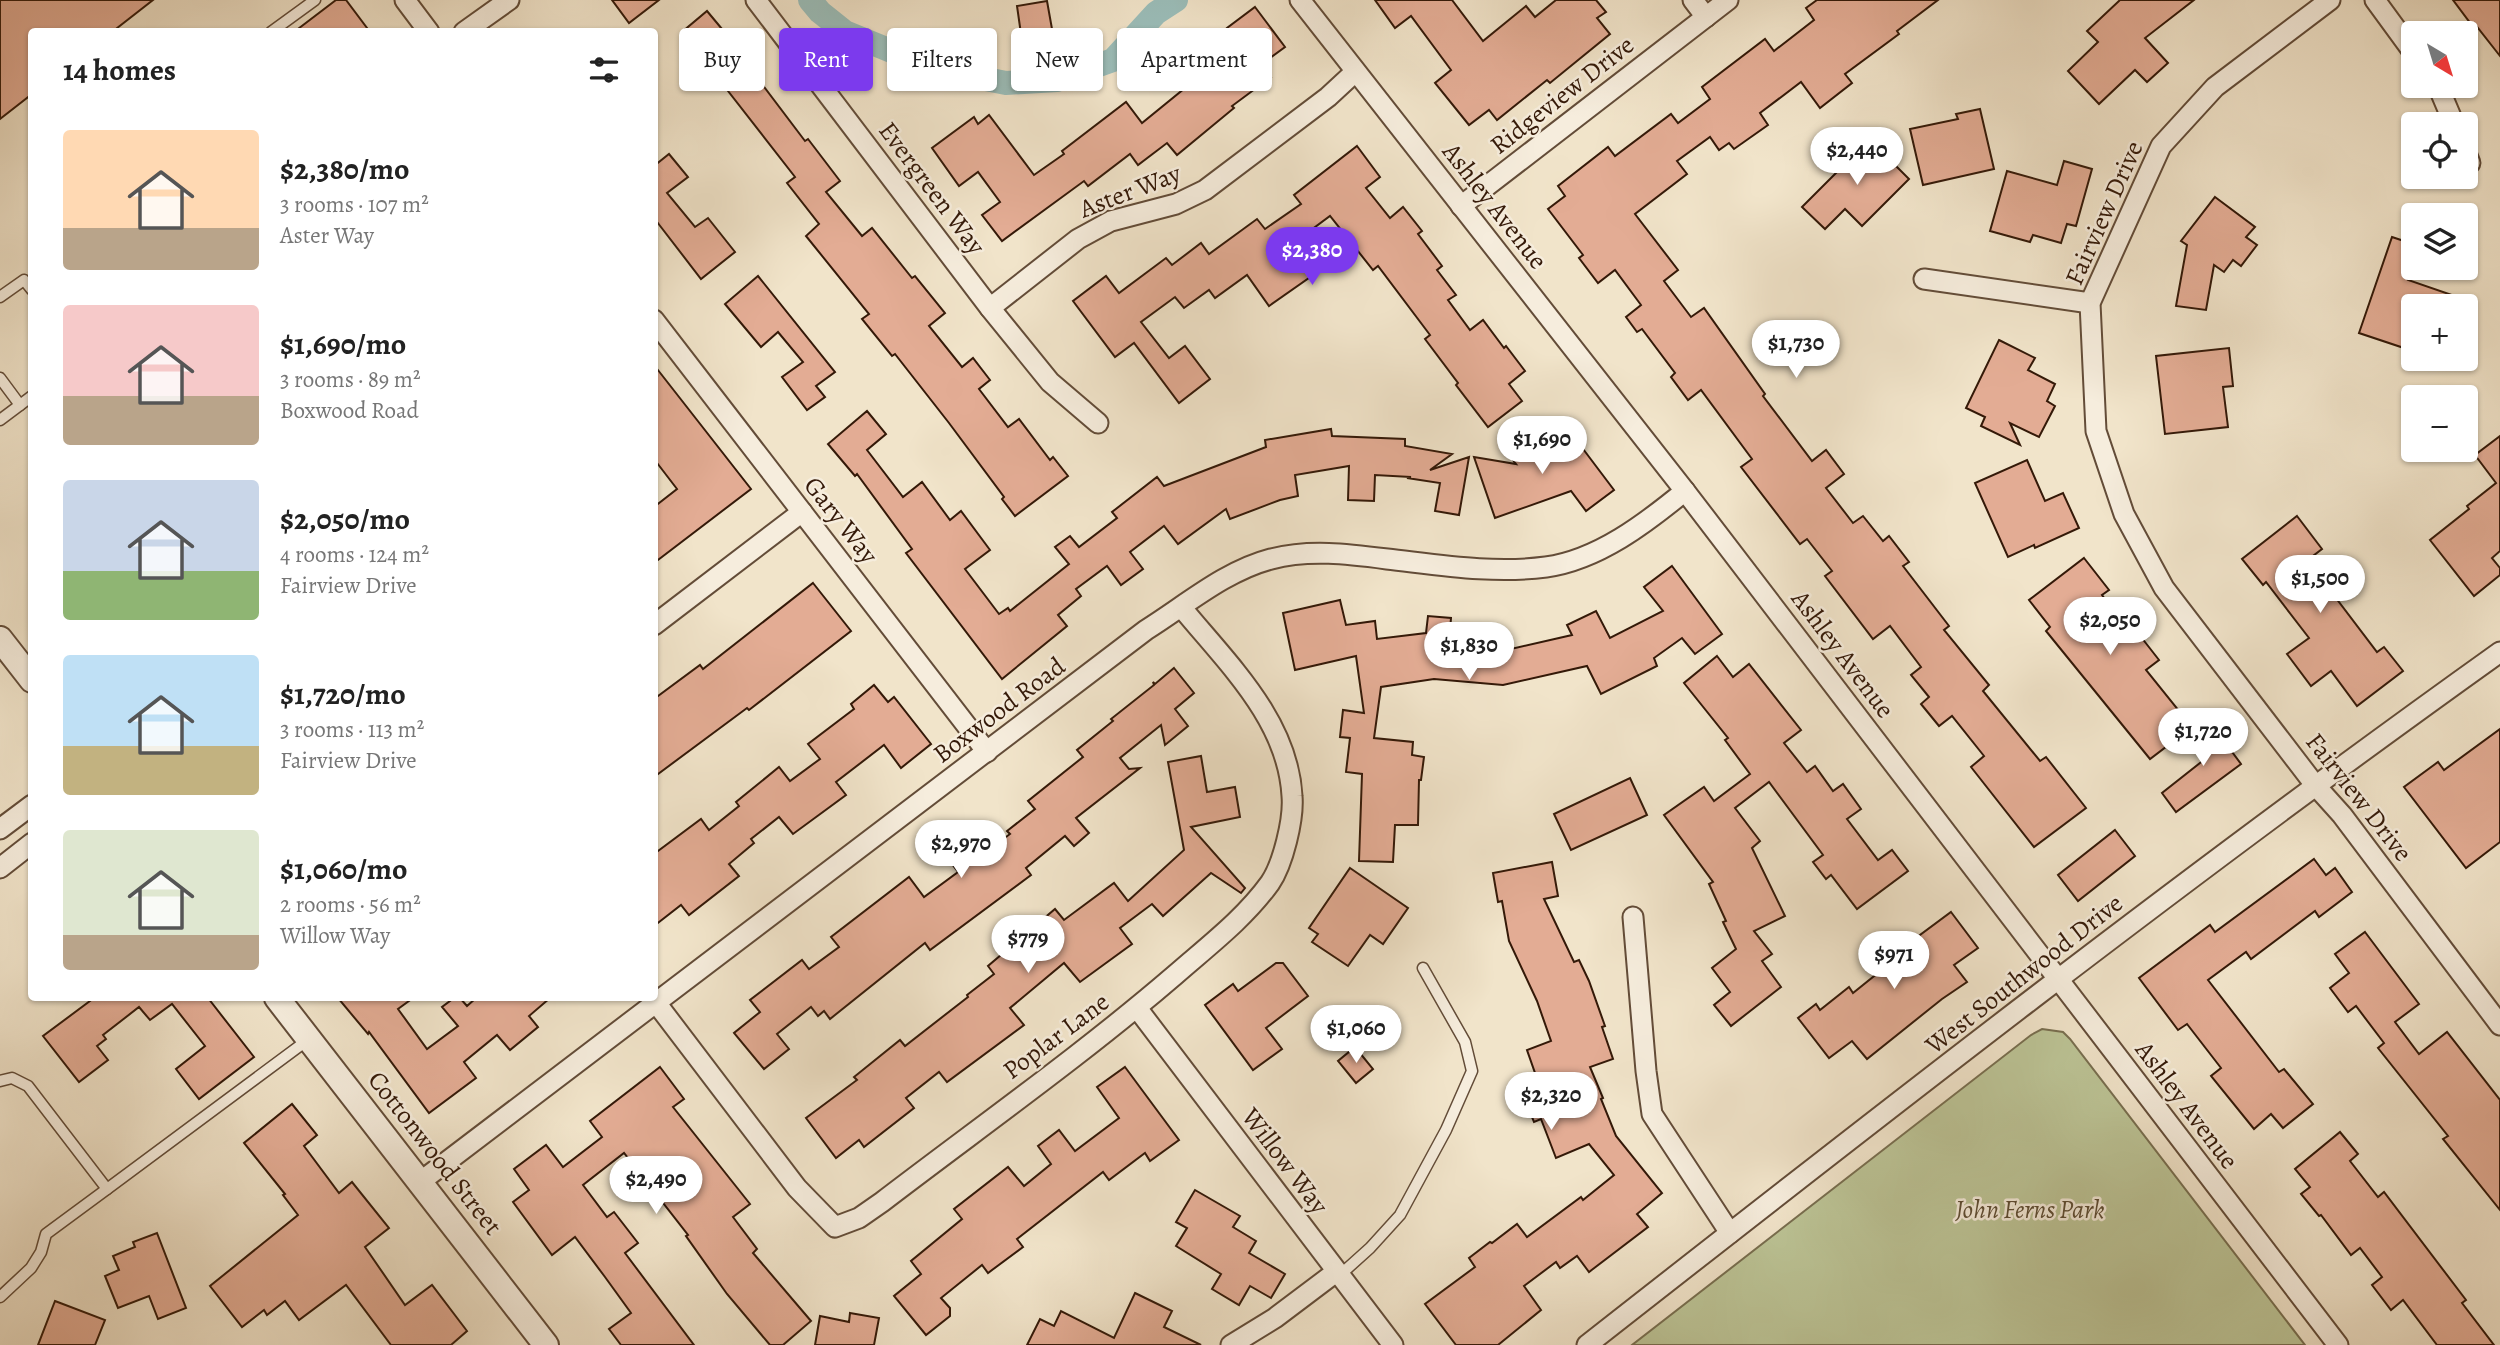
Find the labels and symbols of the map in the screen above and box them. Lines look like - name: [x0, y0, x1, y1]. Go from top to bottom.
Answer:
- north arrow: [2401, 21, 2478, 98]
- street label: Ridgeview Drive: [1483, 28, 1641, 162]
- street label: Evergreen Way: [870, 114, 994, 262]
- pin: $2,440: [1800, 128, 1914, 187]
- street label: Ashley Avenue: [1434, 135, 1555, 277]
- street label: Fairview Drive: [2057, 135, 2151, 291]
- street label: Aster Way: [1073, 155, 1186, 227]
- pin: $2,380: [1255, 228, 1369, 287]
- pin: $1,730: [1739, 320, 1853, 380]
- pin: $1,690: [1485, 416, 1599, 476]
- street label: Gary Way: [796, 469, 886, 571]
- pin: $1,500: [2263, 556, 2377, 615]
- street label: Ashley Avenue: [1783, 582, 1903, 725]
- pin: $2,050: [2053, 598, 2167, 657]
- pin: $1,830: [1412, 622, 1526, 682]
- street label: Boxwood Road: [926, 649, 1072, 771]
- pin: $1,720: [2146, 708, 2260, 768]
- street label: Fairview Drive: [2298, 725, 2420, 869]
- pin: $2,970: [904, 820, 1018, 880]
- street label: West Southwood Drive: [1917, 886, 2130, 1063]
- pin: $779: [987, 916, 1069, 975]
- pin: $971: [1853, 932, 1935, 991]
- street label: Poplar Lane: [996, 985, 1116, 1087]
- pin: $1,060: [1299, 1006, 1413, 1065]
- street label: Ashley Avenue: [2127, 1033, 2247, 1176]
- street label: Cottonwood Street: [360, 1064, 510, 1243]
- pin: $2,320: [1494, 1072, 1608, 1132]
- street label: Willow Way: [1233, 1100, 1337, 1222]
- pin: $2,490: [599, 1156, 713, 1216]
- park label: John Ferns Park: [1955, 1192, 2104, 1227]

